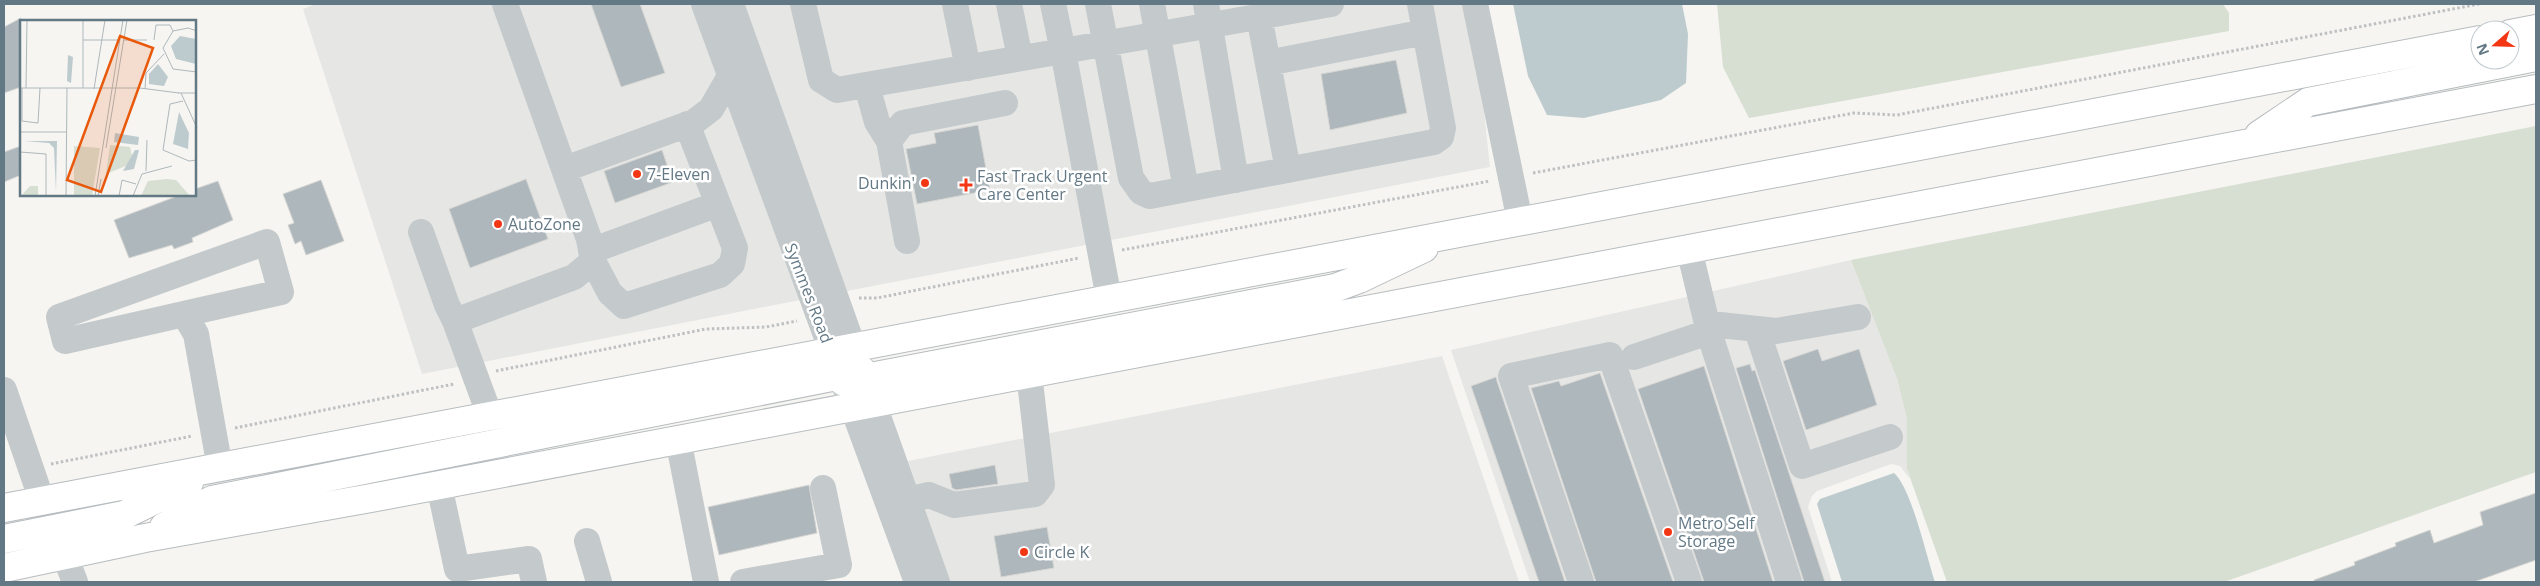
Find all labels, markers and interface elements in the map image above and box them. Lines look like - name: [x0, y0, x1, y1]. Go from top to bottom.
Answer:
- inset map: [20, 20, 196, 196]
- north arrow: [2470, 20, 2520, 70]
- text: N: [2471, 41, 2493, 58]
- place label: 7-Eleven: [647, 163, 710, 185]
- place label: Fast Track Urgent Care Center: [977, 165, 1108, 205]
- marker: 7-Eleven: [631, 168, 643, 180]
- place label: Dunkin': [858, 172, 915, 194]
- marker: Dunkin': [919, 177, 931, 189]
- marker: Fast Track Urgent Care Center: [959, 178, 973, 192]
- place label: AutoZone: [508, 213, 581, 235]
- marker: AutoZone: [492, 218, 504, 230]
- street label: Symmes Road: [780, 240, 838, 346]
- place label: Metro Self Storage: [1678, 512, 1756, 552]
- marker: Metro Self Storage: [1662, 526, 1674, 538]
- place label: Circle K: [1034, 541, 1090, 563]
- marker: Circle K: [1018, 546, 1030, 558]

